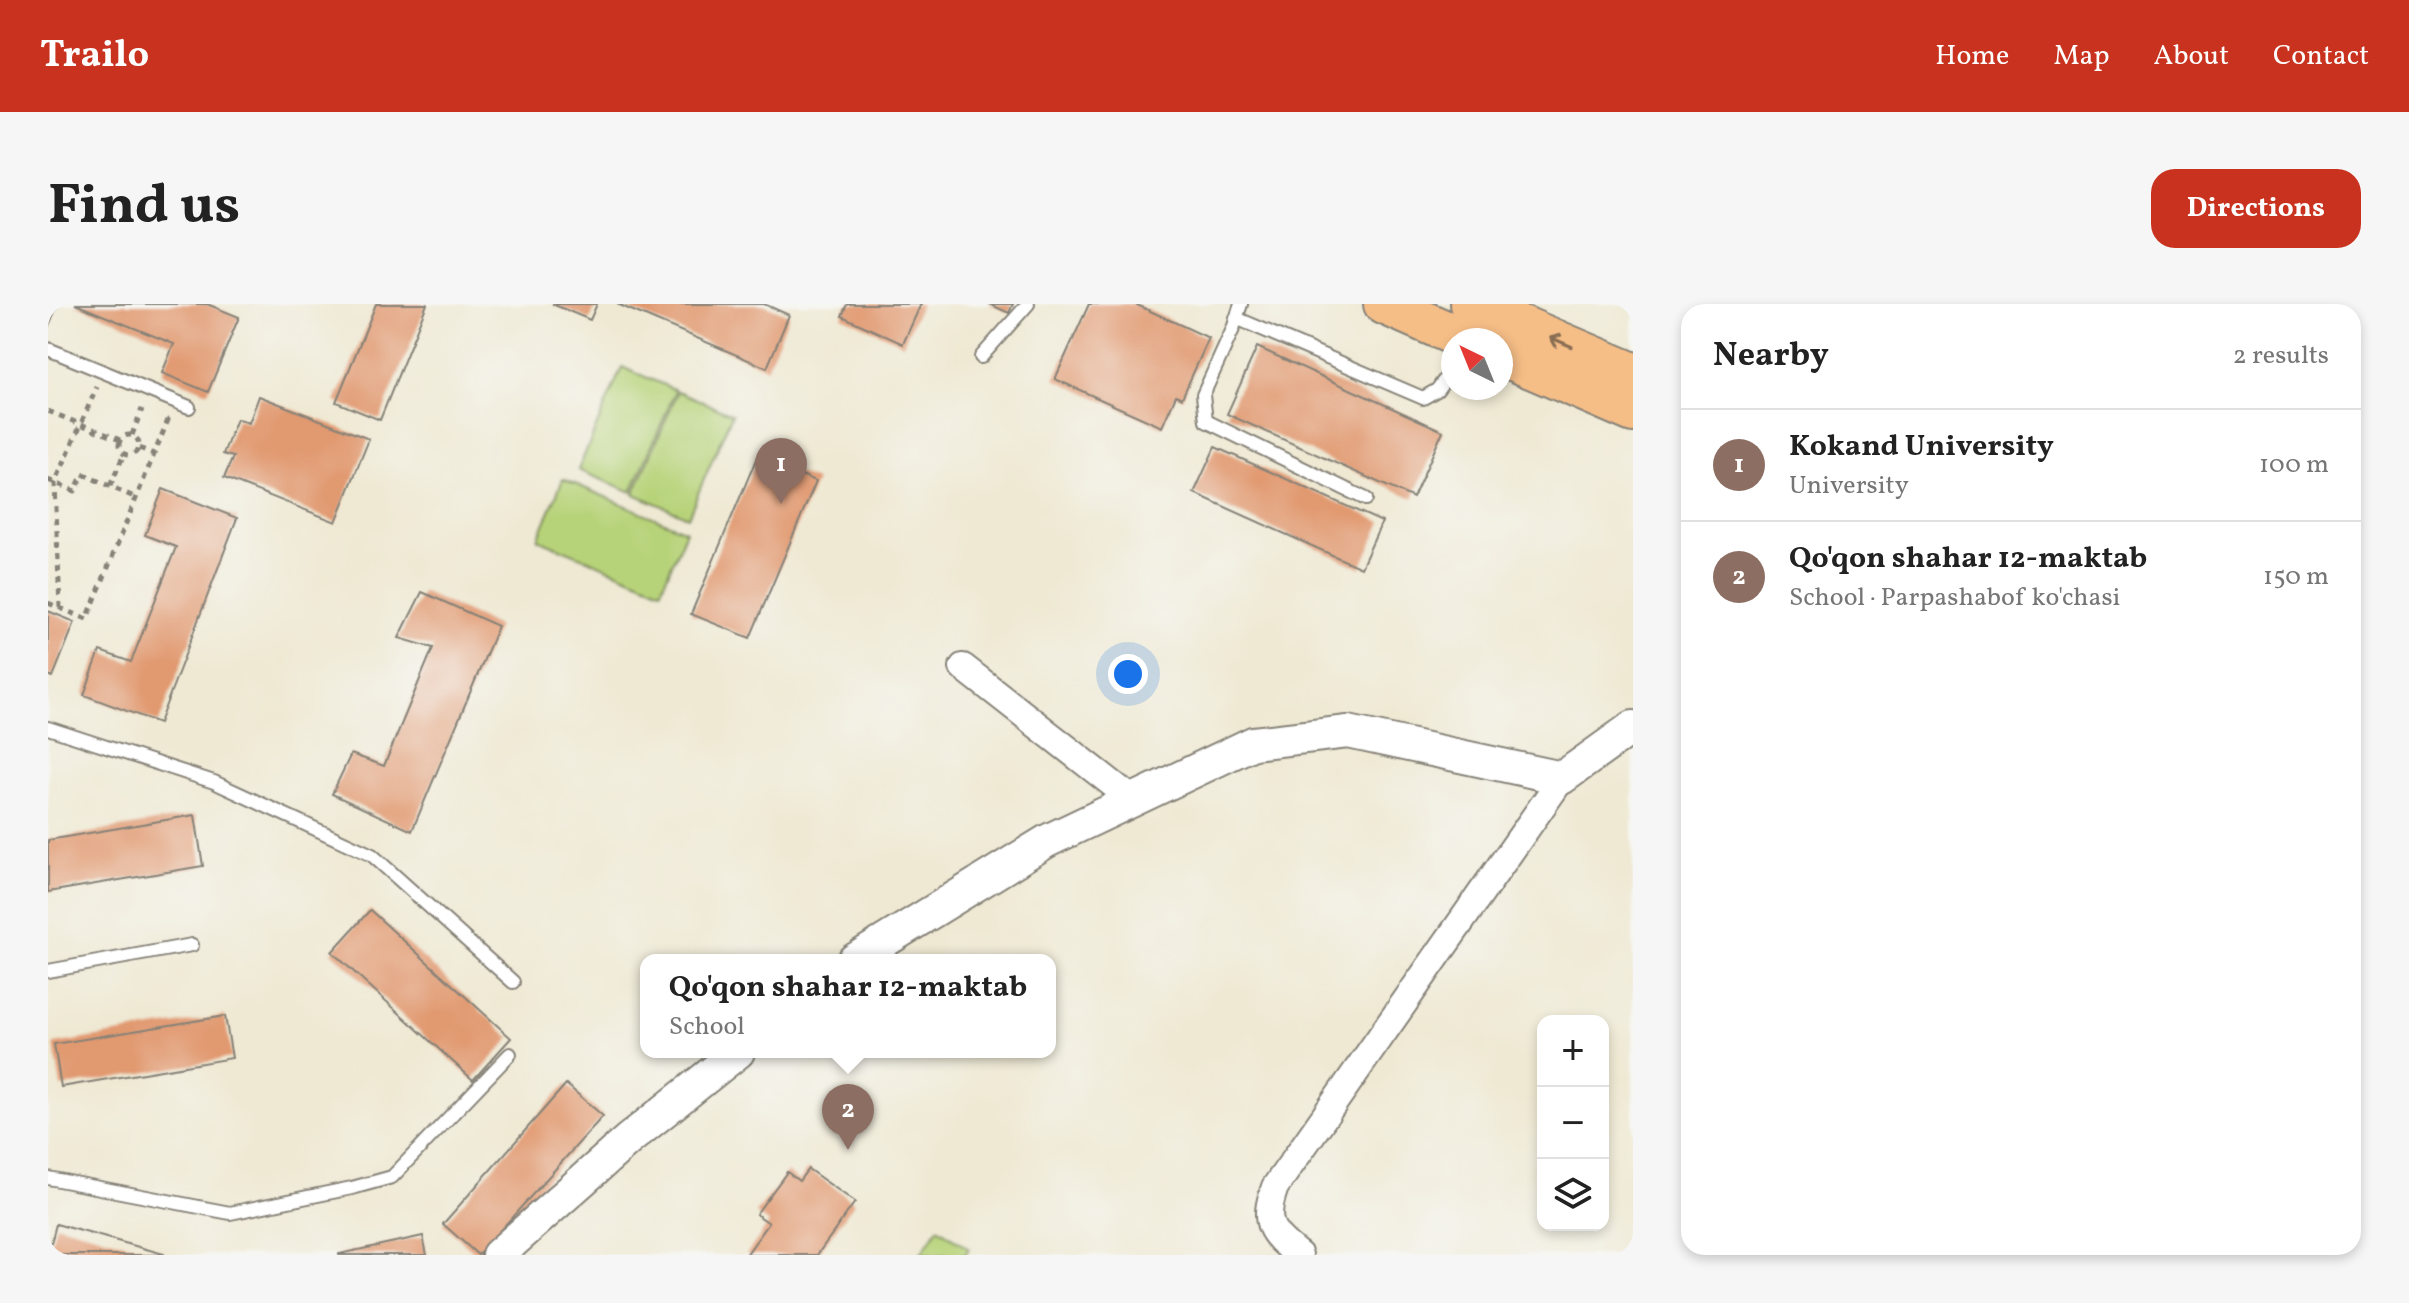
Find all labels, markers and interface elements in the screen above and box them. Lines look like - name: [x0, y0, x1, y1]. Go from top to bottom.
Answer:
- text: Trailo: [40, 30, 149, 83]
- text: Home: [1935, 37, 2009, 76]
- text: Map: [2053, 37, 2109, 76]
- text: About: [2153, 37, 2229, 76]
- text: Contact: [2273, 37, 2369, 76]
- text: Find us: [48, 169, 240, 247]
- button: Directions: [2151, 169, 2361, 248]
- north arrow: [1441, 328, 1513, 400]
- text: Nearby: [1713, 333, 1829, 380]
- one-way arrow: [1549, 334, 1574, 349]
- text: 2 results: [2233, 338, 2329, 374]
- text: Kokand University: [1789, 426, 2054, 468]
- pin: 1: [755, 438, 807, 504]
- text: 1: [1734, 447, 1744, 483]
- text: 100 m: [2259, 447, 2329, 483]
- text: University: [1789, 468, 1909, 504]
- text: Qo'qon shahar 12-maktab: [1789, 538, 2147, 580]
- text: 2: [1732, 559, 1746, 595]
- text: 150 m: [2263, 559, 2329, 595]
- text: School · Parpashabof ko'chasi: [1789, 580, 2120, 616]
- your location: [1108, 654, 1148, 694]
- popup: [640, 954, 1056, 1058]
- text: Qo'qon shahar 12-maktab: [669, 967, 1027, 1009]
- text: School: [669, 1009, 745, 1045]
- map controls: [1537, 1015, 1609, 1231]
- button: +: [1537, 1015, 1609, 1087]
- pin: 2: [822, 1084, 874, 1150]
- button: −: [1537, 1087, 1609, 1159]
- button: layers: [1537, 1159, 1609, 1231]

